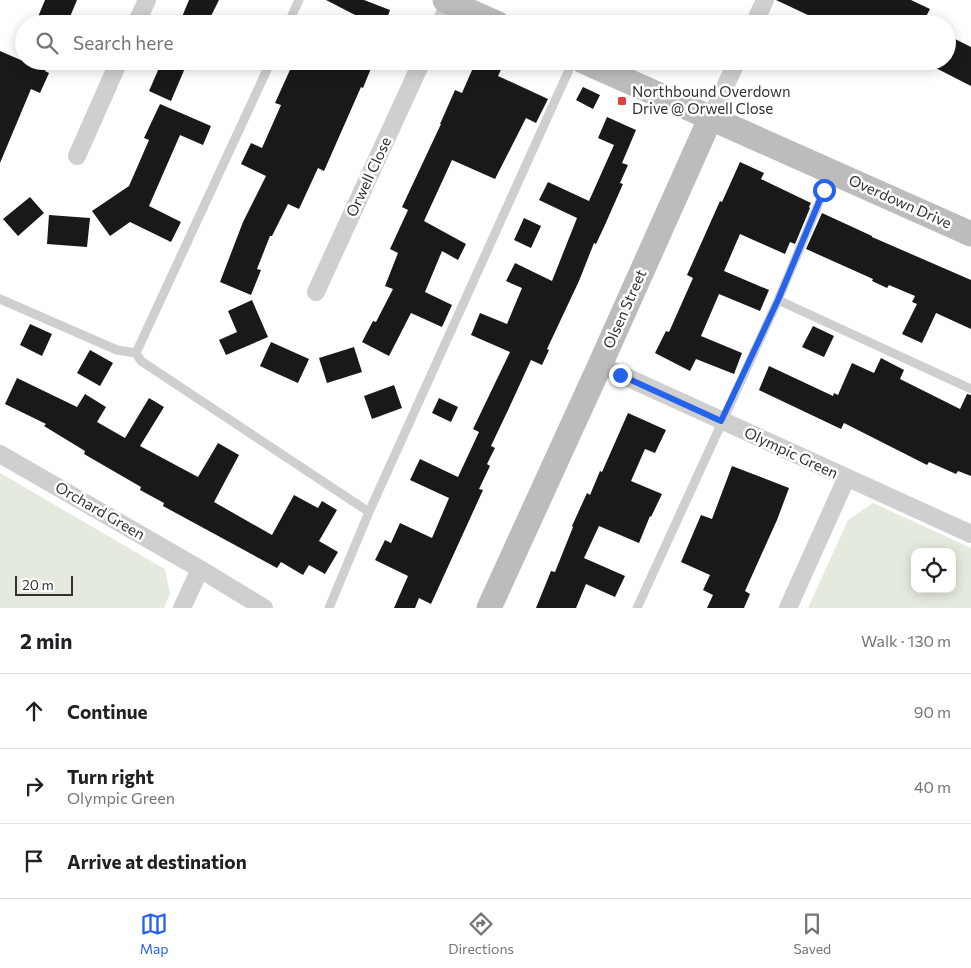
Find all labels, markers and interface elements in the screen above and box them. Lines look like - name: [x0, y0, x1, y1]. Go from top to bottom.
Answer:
- search box: [15, 15, 956, 70]
- icon: search: [33, 29, 61, 57]
- text: Search here: [73, 31, 173, 54]
- place label: Northbound Overdown Drive @ Orwell Close: [632, 82, 791, 117]
- marker: Northbound Overdown Drive @ Orwell Close: [616, 95, 628, 107]
- street label: Orwell Close: [342, 134, 394, 219]
- street label: Overdown Drive: [846, 170, 955, 232]
- route start: [813, 179, 836, 202]
- street label: Olsen Street: [599, 266, 650, 351]
- route end: [609, 364, 632, 387]
- street label: Olympic Green: [742, 423, 841, 482]
- street label: Orchard Green: [53, 477, 148, 543]
- map controls: [911, 548, 956, 593]
- button: locate: [911, 548, 956, 593]
- scale bar: [15, 573, 72, 596]
- text: 20 m: [22, 576, 54, 593]
- text: 2 min: [20, 628, 72, 653]
- text: Walk · 130 m: [861, 631, 951, 650]
- icon: ahead: [20, 697, 48, 725]
- text: Continue: [67, 700, 147, 723]
- text: 90 m: [914, 702, 951, 721]
- text: Turn right: [67, 765, 154, 788]
- icon: right: [20, 772, 48, 800]
- text: 40 m: [914, 777, 951, 796]
- text: Olympic Green: [67, 788, 175, 807]
- icon: arrive: [20, 847, 48, 875]
- text: Arrive at destination: [67, 850, 247, 873]
- tab: Map: [140, 910, 169, 957]
- tab: Directions: [448, 910, 514, 957]
- tab: Saved: [793, 910, 831, 957]

